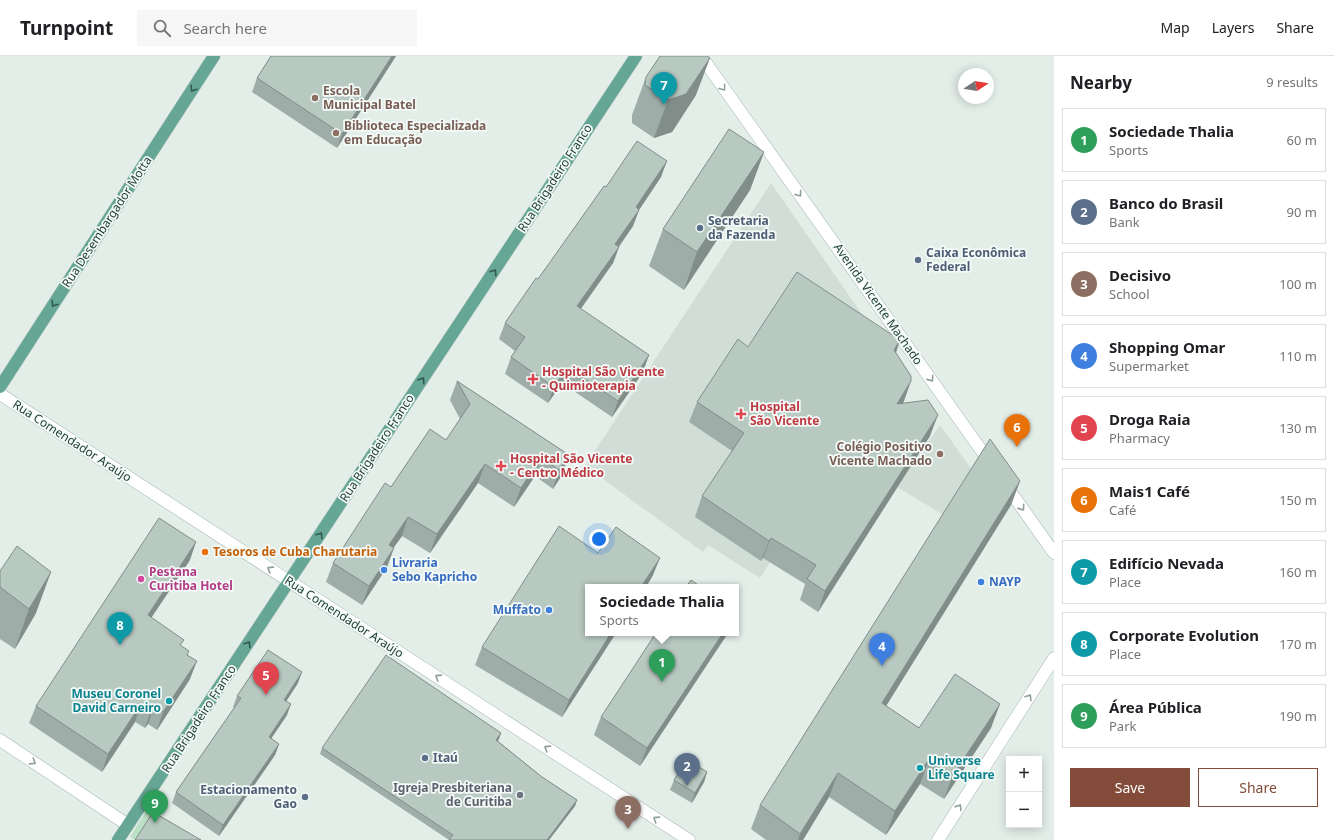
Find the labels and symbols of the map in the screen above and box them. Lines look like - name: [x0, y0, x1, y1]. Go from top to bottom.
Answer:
- north arrow: [958, 68, 994, 104]
- pin: 7: [651, 72, 677, 105]
- place label: Escola Municipal Batel: [323, 82, 416, 113]
- one-way arrow: [718, 83, 725, 90]
- one-way arrow: [190, 85, 197, 92]
- marker: Escola Municipal Batel: [310, 93, 320, 103]
- place label: Biblioteca Especializada em Educação: [344, 117, 486, 148]
- street label: Rua Brigadeiro Franco: [513, 121, 596, 235]
- marker: Biblioteca Especializada em Educação: [331, 128, 341, 138]
- street label: Rua Desembargador Motta: [58, 153, 155, 291]
- one-way arrow: [794, 189, 801, 196]
- place label: Secretaria da Fazenda: [708, 212, 775, 243]
- marker: Secretaria da Fazenda: [695, 223, 705, 233]
- street label: Avenida Vicente Machado: [830, 239, 927, 368]
- place label: Caixa Econômica Federal: [926, 244, 1026, 275]
- marker: Caixa Econômica Federal: [913, 255, 923, 265]
- one-way arrow: [489, 269, 496, 276]
- one-way arrow: [51, 300, 59, 307]
- place label: Hospital São Vicente - Quimioterapia: [542, 363, 664, 394]
- marker: Hospital São Vicente - Quimioterapia: [527, 373, 539, 385]
- one-way arrow: [926, 375, 933, 382]
- one-way arrow: [417, 377, 425, 384]
- street label: Rua Brigadeiro Franco: [335, 391, 418, 505]
- street label: Rua Comendador Araújo: [9, 396, 135, 485]
- place label: Hospital São Vicente: [750, 398, 819, 429]
- marker: Hospital São Vicente: [735, 408, 747, 420]
- pin: 6: [1004, 414, 1030, 447]
- place label: Colégio Positivo Vicente Machado: [829, 438, 932, 469]
- marker: Colégio Positivo Vicente Machado: [935, 449, 945, 459]
- place label: Hospital São Vicente - Centro Médico: [510, 450, 632, 481]
- marker: Hospital São Vicente - Centro Médico: [495, 460, 507, 472]
- one-way arrow: [1017, 504, 1024, 511]
- your location: [589, 529, 609, 549]
- one-way arrow: [315, 533, 322, 540]
- place label: Tesoros de Cuba Charutaria: [213, 543, 377, 560]
- marker: Tesoros de Cuba Charutaria: [200, 547, 210, 557]
- place label: Livraria Sebo Kapricho: [392, 554, 477, 585]
- place label: Pestana Curitiba Hotel: [149, 563, 233, 594]
- marker: Livraria Sebo Kapricho: [379, 565, 389, 575]
- one-way arrow: [267, 566, 274, 574]
- street label: Rua Comendador Araújo: [281, 572, 407, 661]
- place label: NAYP: [989, 573, 1021, 590]
- marker: Pestana Curitiba Hotel: [136, 574, 146, 584]
- marker: NAYP: [976, 577, 986, 587]
- place label: Muffato: [493, 601, 541, 618]
- marker: Muffato: [544, 605, 554, 615]
- pin: 8: [107, 612, 133, 645]
- pin: 4: [869, 633, 895, 666]
- one-way arrow: [243, 641, 251, 648]
- pin: 1: [649, 649, 675, 682]
- street label: Rua Brigadeiro Franco: [157, 662, 240, 776]
- pin: 5: [253, 662, 279, 695]
- one-way arrow: [435, 675, 442, 682]
- place label: Museu Coronel David Carneiro: [71, 685, 161, 716]
- one-way arrow: [1024, 694, 1032, 701]
- marker: Museu Coronel David Carneiro: [164, 696, 174, 706]
- one-way arrow: [544, 745, 551, 753]
- place label: Itaú: [433, 749, 458, 766]
- place label: Universe Life Square: [928, 752, 995, 783]
- marker: Itaú: [420, 753, 430, 763]
- pin: 2: [674, 753, 700, 786]
- one-way arrow: [28, 757, 35, 764]
- marker: Universe Life Square: [915, 763, 925, 773]
- place label: Igreja Presbiteriana de Curitiba: [393, 779, 512, 810]
- place label: Estacionamento Gao: [200, 781, 297, 812]
- pin: 9: [142, 790, 168, 823]
- marker: Igreja Presbiteriana de Curitiba: [515, 790, 525, 800]
- marker: Estacionamento Gao: [300, 792, 310, 802]
- pin: 3: [615, 796, 641, 829]
- one-way arrow: [954, 804, 962, 811]
- one-way arrow: [653, 816, 660, 824]

